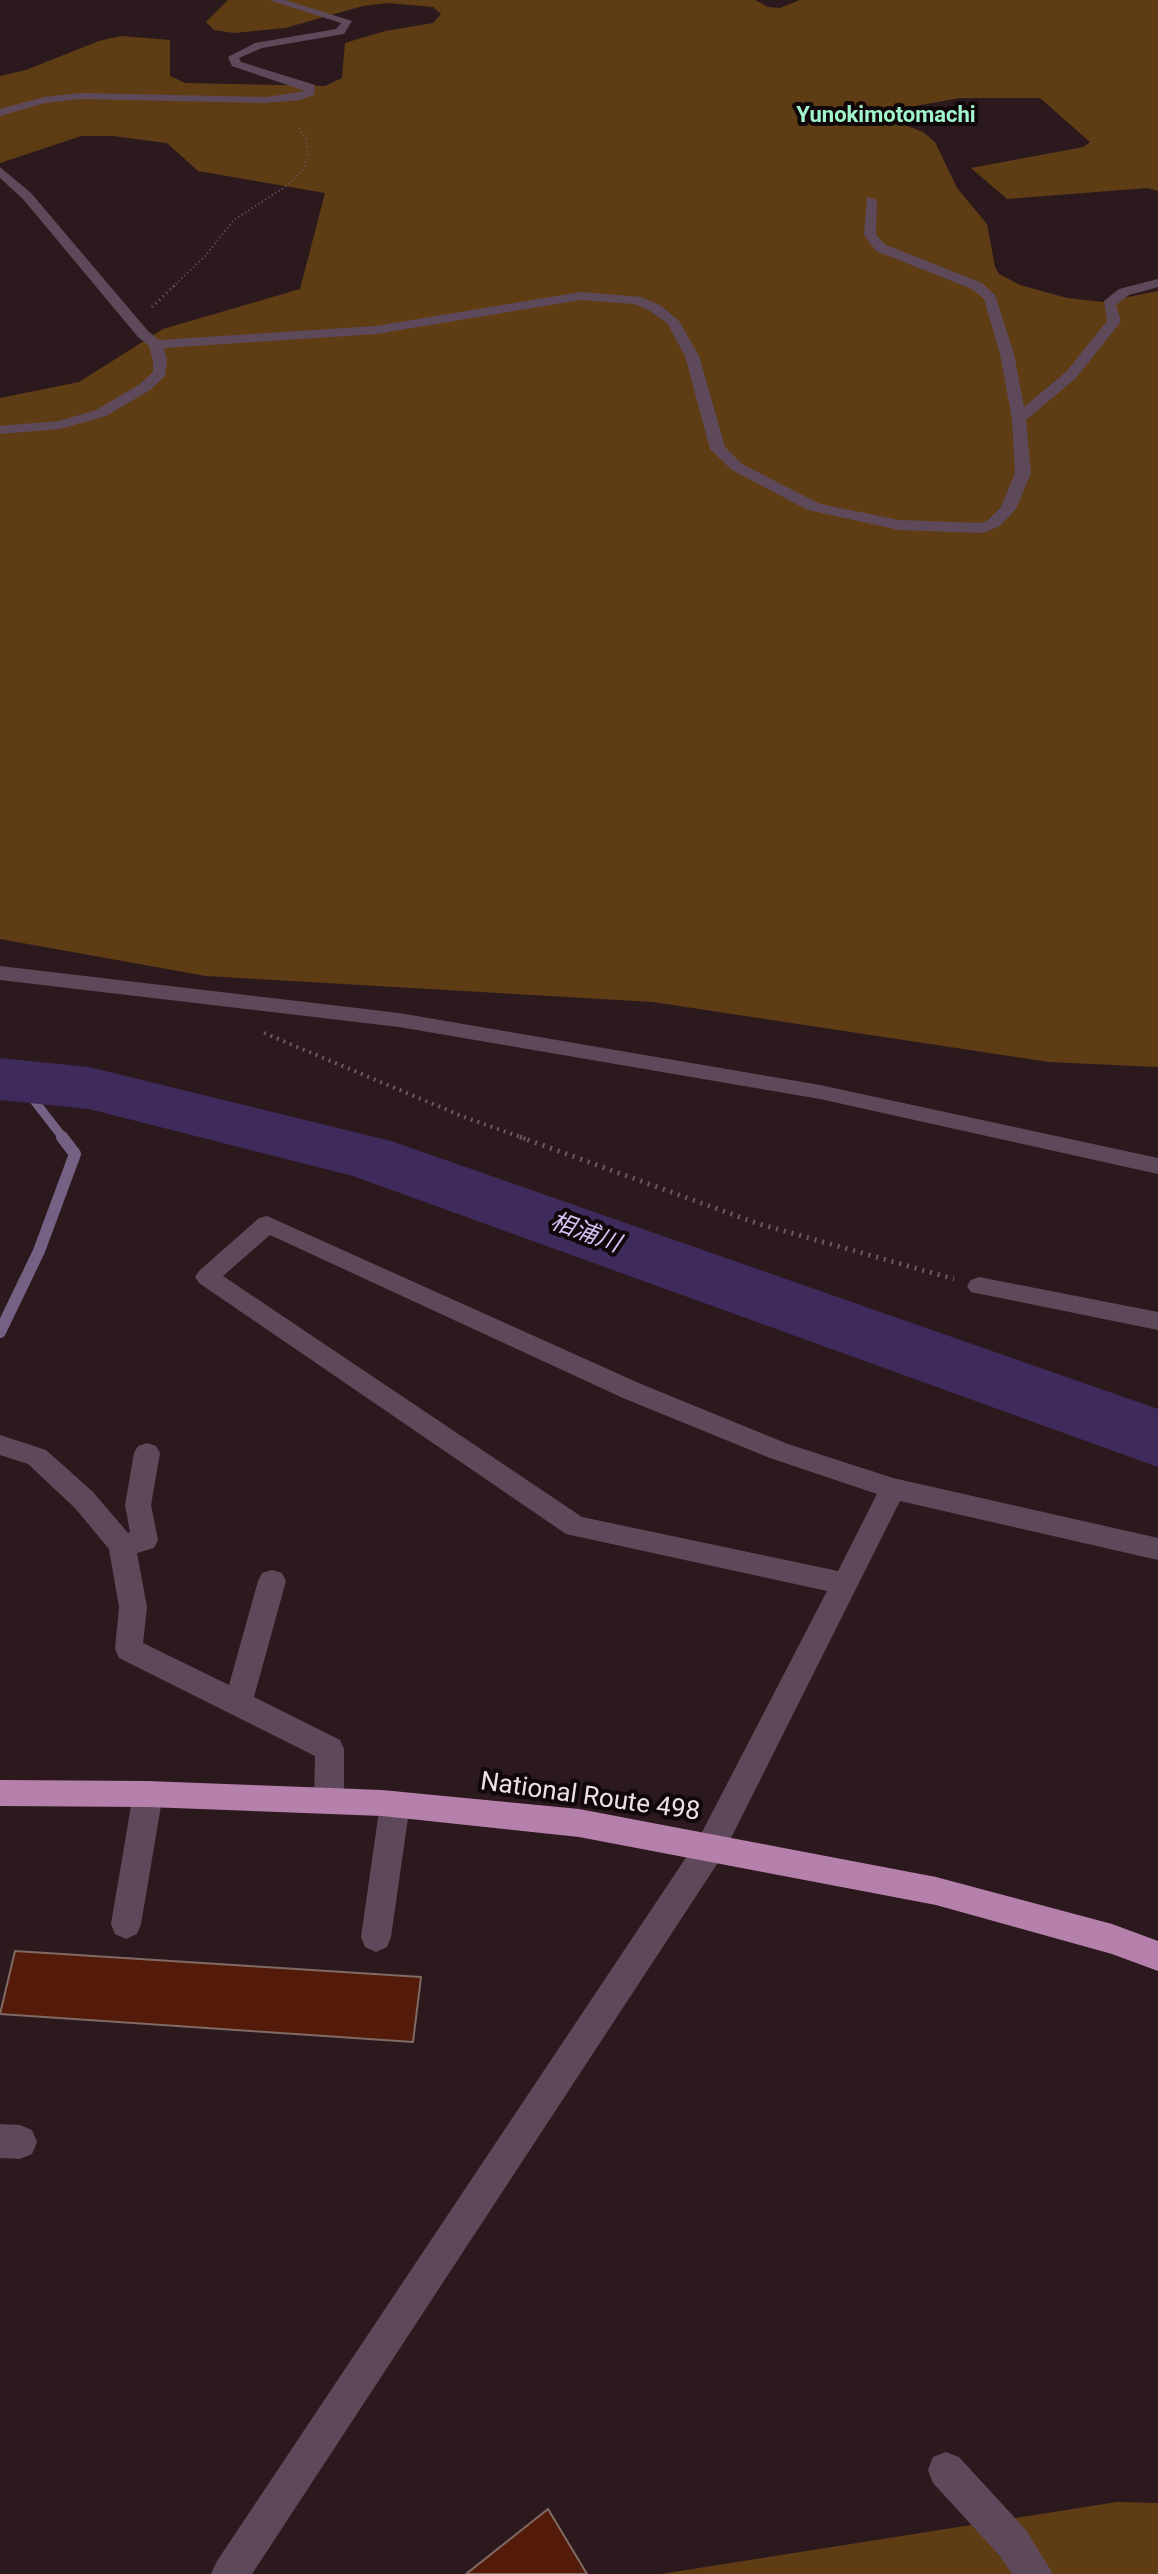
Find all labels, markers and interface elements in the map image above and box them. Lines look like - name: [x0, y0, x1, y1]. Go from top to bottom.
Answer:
- district label: Yunokimotomachi: [796, 103, 976, 129]
- water label: 相浦川: [546, 1208, 624, 1260]
- street label: National Route 498: [478, 1767, 702, 1829]

